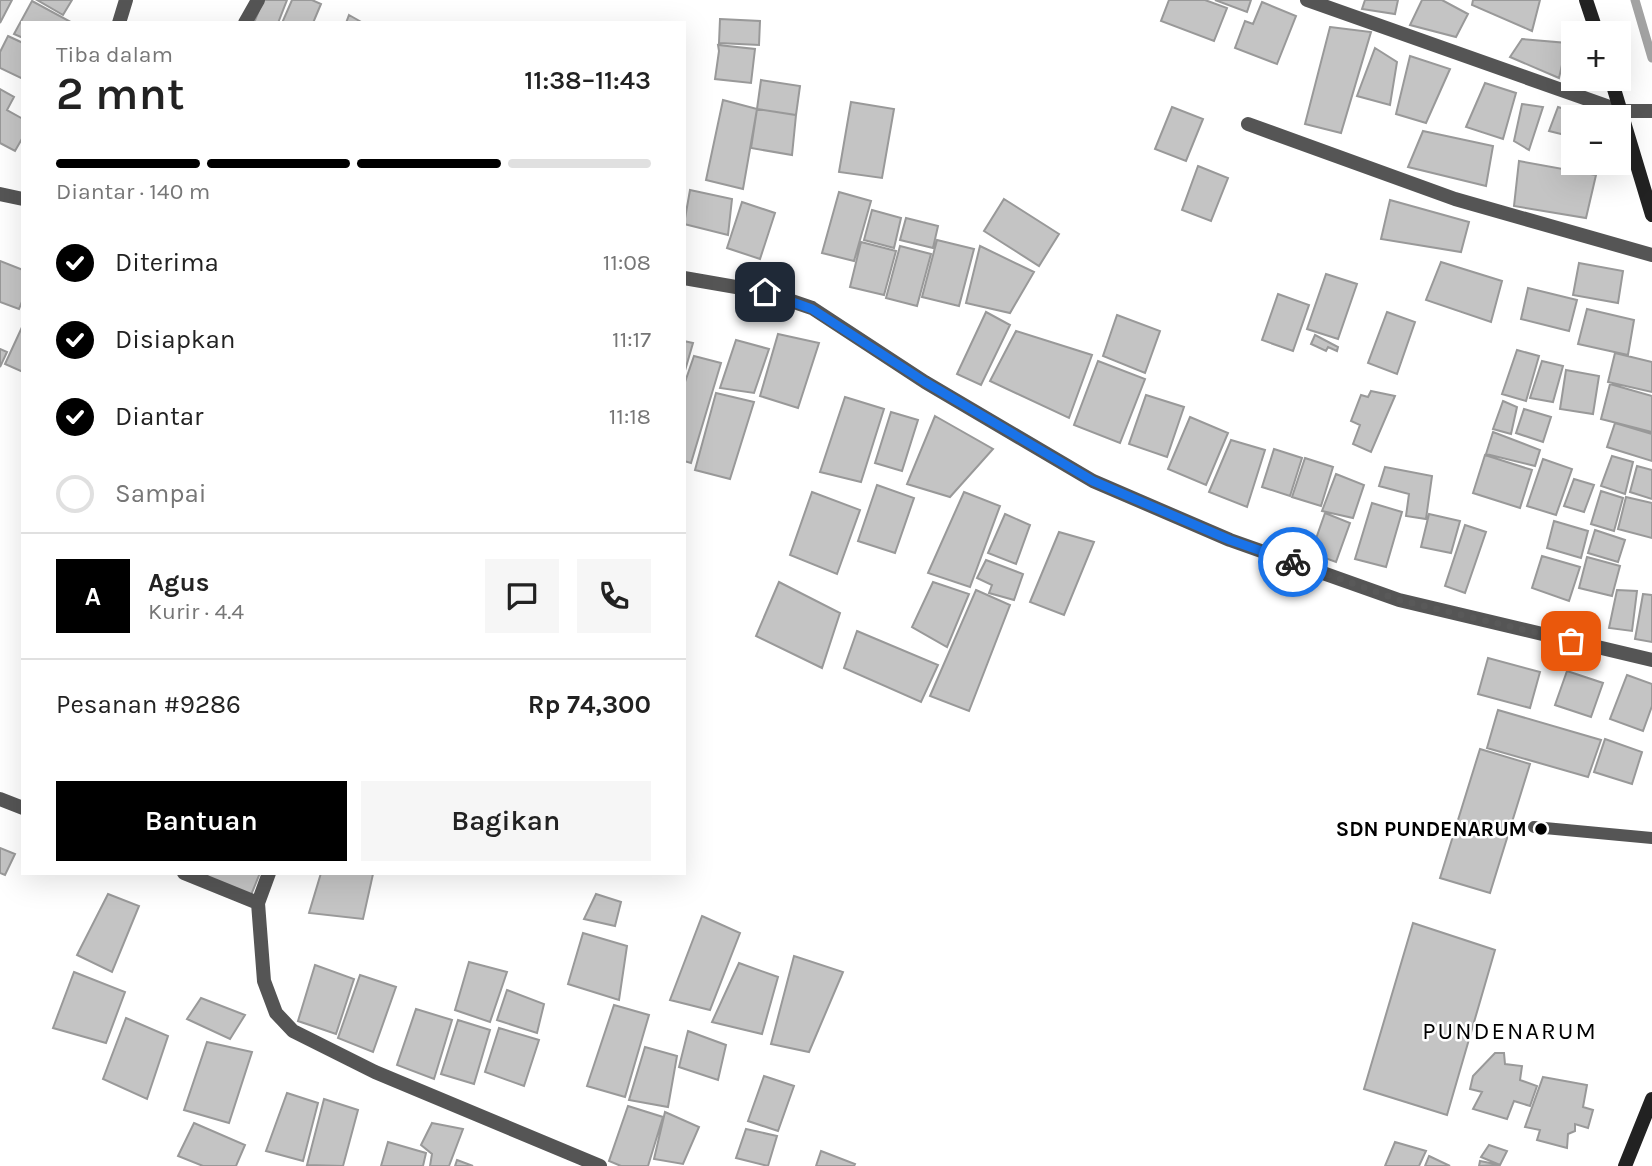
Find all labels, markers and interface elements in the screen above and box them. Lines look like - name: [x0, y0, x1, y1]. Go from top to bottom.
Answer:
- map controls: [1561, 21, 1631, 175]
- button: +: [1561, 21, 1631, 91]
- text: Tiba dalam: [56, 41, 173, 68]
- text: 11:38–11:43: [524, 65, 651, 96]
- text: 2 mnt: [56, 67, 185, 121]
- button: −: [1561, 105, 1631, 175]
- text: Diantar · 140 m: [56, 178, 210, 205]
- icon: check: [56, 244, 94, 282]
- text: Diterima: [115, 247, 219, 278]
- text: 11:08: [603, 249, 651, 276]
- pin: [735, 262, 795, 322]
- icon: home: [746, 273, 784, 311]
- icon: check: [56, 321, 94, 359]
- text: Disiapkan: [115, 324, 235, 355]
- text: 11:17: [612, 326, 651, 353]
- icon: check: [56, 398, 94, 436]
- text: Diantar: [115, 401, 203, 432]
- text: 11:18: [609, 403, 651, 430]
- text: Sampai: [115, 478, 207, 509]
- courier: [1258, 527, 1328, 597]
- icon: bike: [1274, 543, 1312, 581]
- button: chat: [485, 559, 559, 633]
- button: phone: [577, 559, 651, 633]
- text: Agus: [148, 567, 209, 598]
- text: A: [85, 581, 101, 612]
- text: Kurir · 4.4: [148, 598, 244, 625]
- pin: [1541, 611, 1601, 671]
- icon: bag: [1552, 622, 1590, 660]
- text: Pesanan #9286: [56, 689, 241, 720]
- text: Rp 74,300: [528, 689, 651, 720]
- button: Bantuan: [56, 781, 347, 861]
- button: Bagikan: [361, 781, 651, 861]
- place label: SDN PUNDENARUM: [1336, 817, 1527, 841]
- marker: SDN PUNDENARUM: [1533, 821, 1549, 837]
- district label: PUNDENARUM: [1422, 1017, 1598, 1045]

